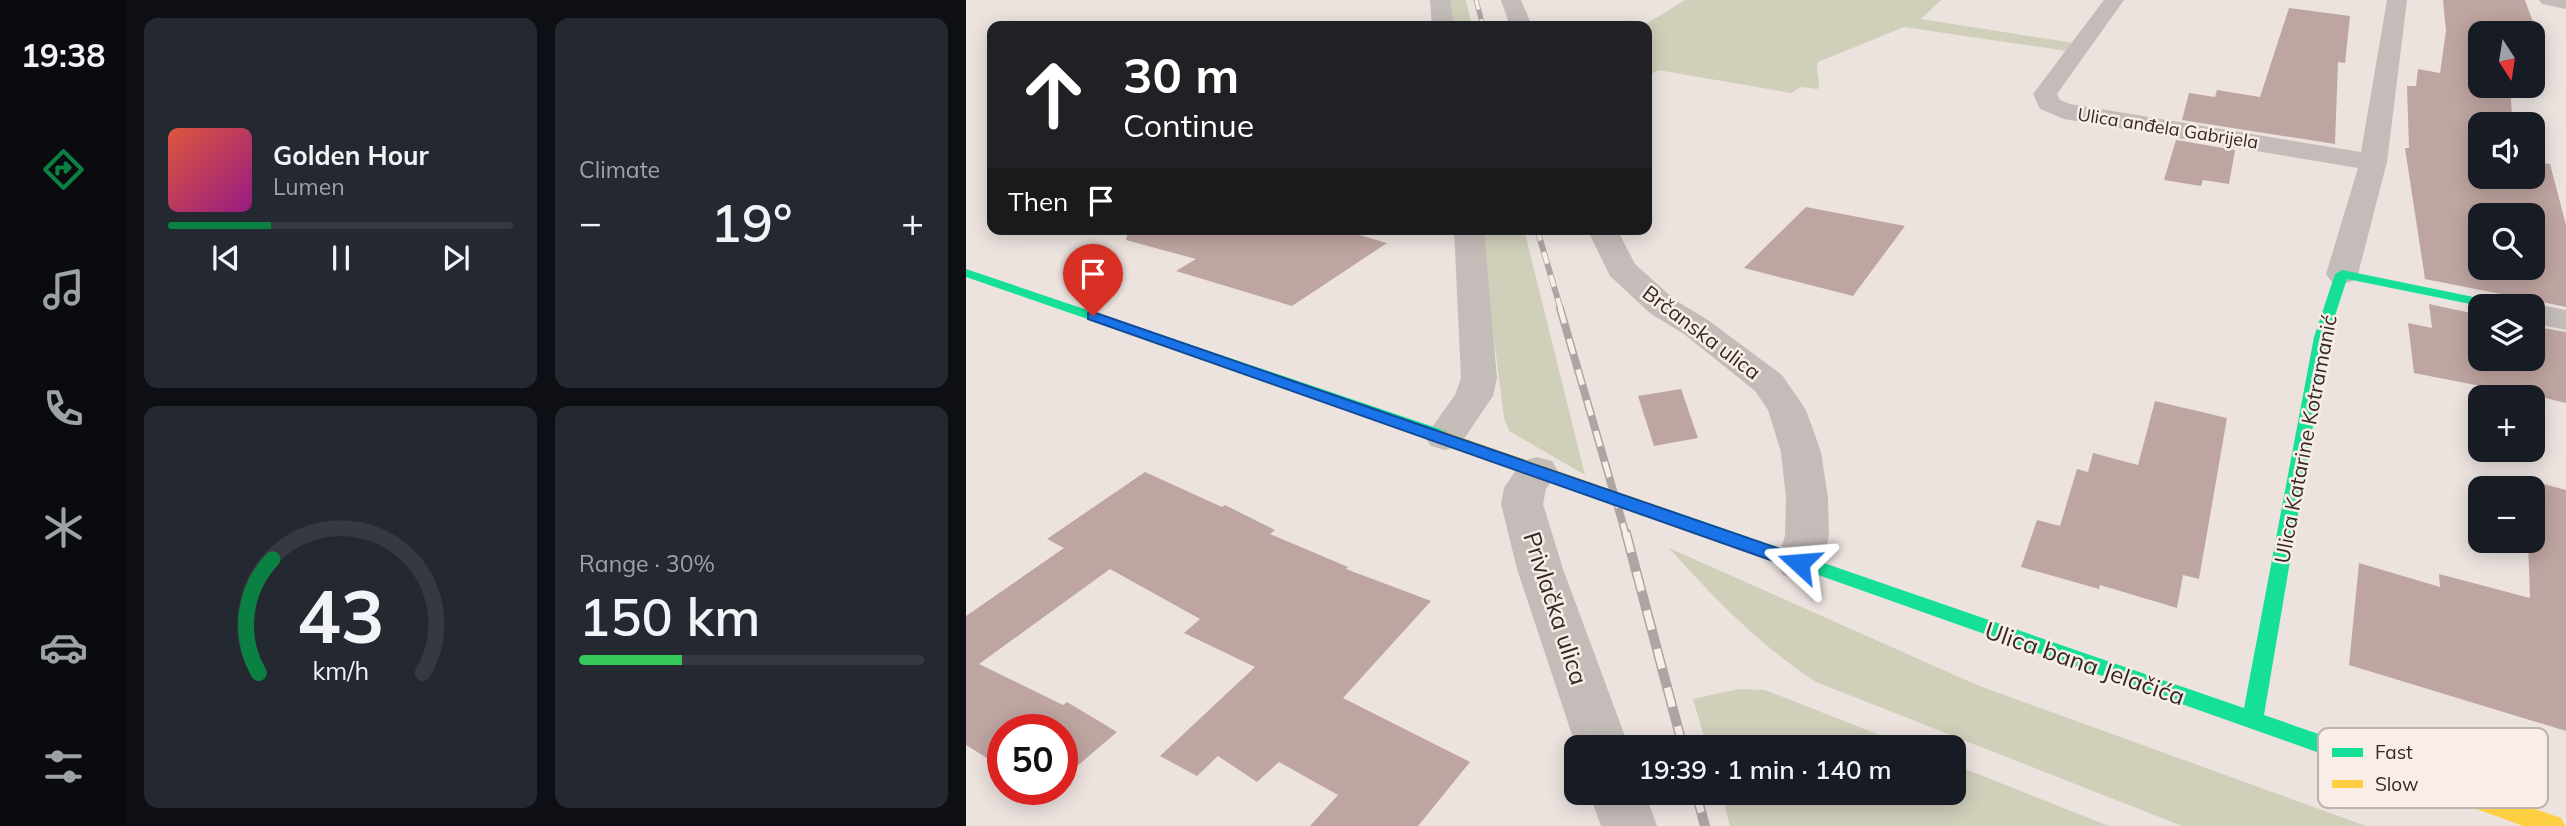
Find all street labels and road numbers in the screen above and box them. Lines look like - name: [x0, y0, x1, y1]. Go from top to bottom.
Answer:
- street label: Ulica anđela Gabrijela: [2076, 102, 2260, 154]
- street label: Brčanska ulica: [1638, 279, 1766, 385]
- street label: Ulica Katarine Kotramanić: [2268, 313, 2342, 565]
- street label: Privlačka ulica: [1517, 528, 1595, 688]
- street label: Ulica bana Jelačića: [1981, 615, 2189, 711]

